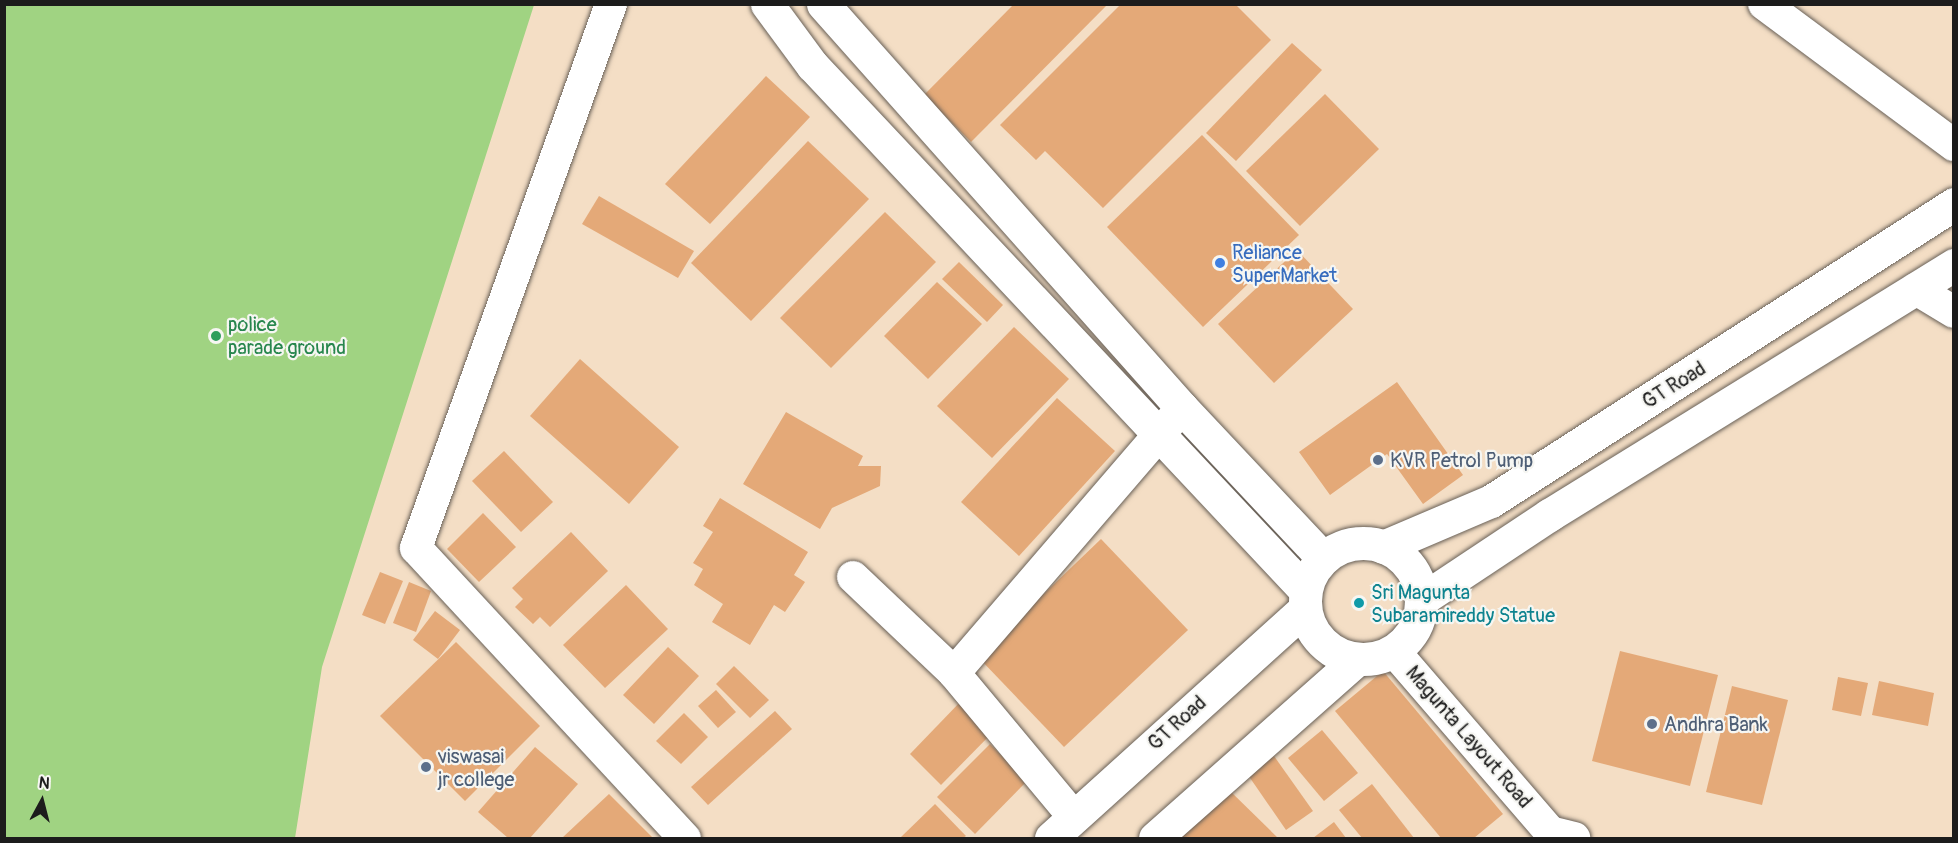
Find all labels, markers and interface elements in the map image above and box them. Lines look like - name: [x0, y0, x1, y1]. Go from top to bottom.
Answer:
- place label: Reliance SuperMarket: [1232, 240, 1337, 287]
- marker: Reliance SuperMarket: [1213, 256, 1227, 270]
- place label: police parade ground: [228, 312, 346, 359]
- marker: police parade ground: [209, 329, 223, 343]
- street label: GT Road: [1638, 356, 1710, 414]
- place label: KVR Petrol Pump: [1390, 448, 1533, 472]
- marker: KVR Petrol Pump: [1371, 453, 1385, 467]
- place label: Sri Magunta Subaramireddy Statue: [1371, 580, 1555, 627]
- marker: Sri Magunta Subaramireddy Statue: [1352, 596, 1366, 610]
- street label: Magunta Layout Road: [1401, 661, 1537, 813]
- street label: GT Road: [1143, 691, 1211, 755]
- place label: Andhra Bank: [1664, 712, 1768, 736]
- marker: Andhra Bank: [1645, 717, 1659, 731]
- place label: viswasai jr college: [438, 744, 514, 791]
- marker: viswasai jr college: [419, 760, 433, 774]
- north arrow: [12, 771, 72, 831]
- text: N: [38, 773, 51, 794]

